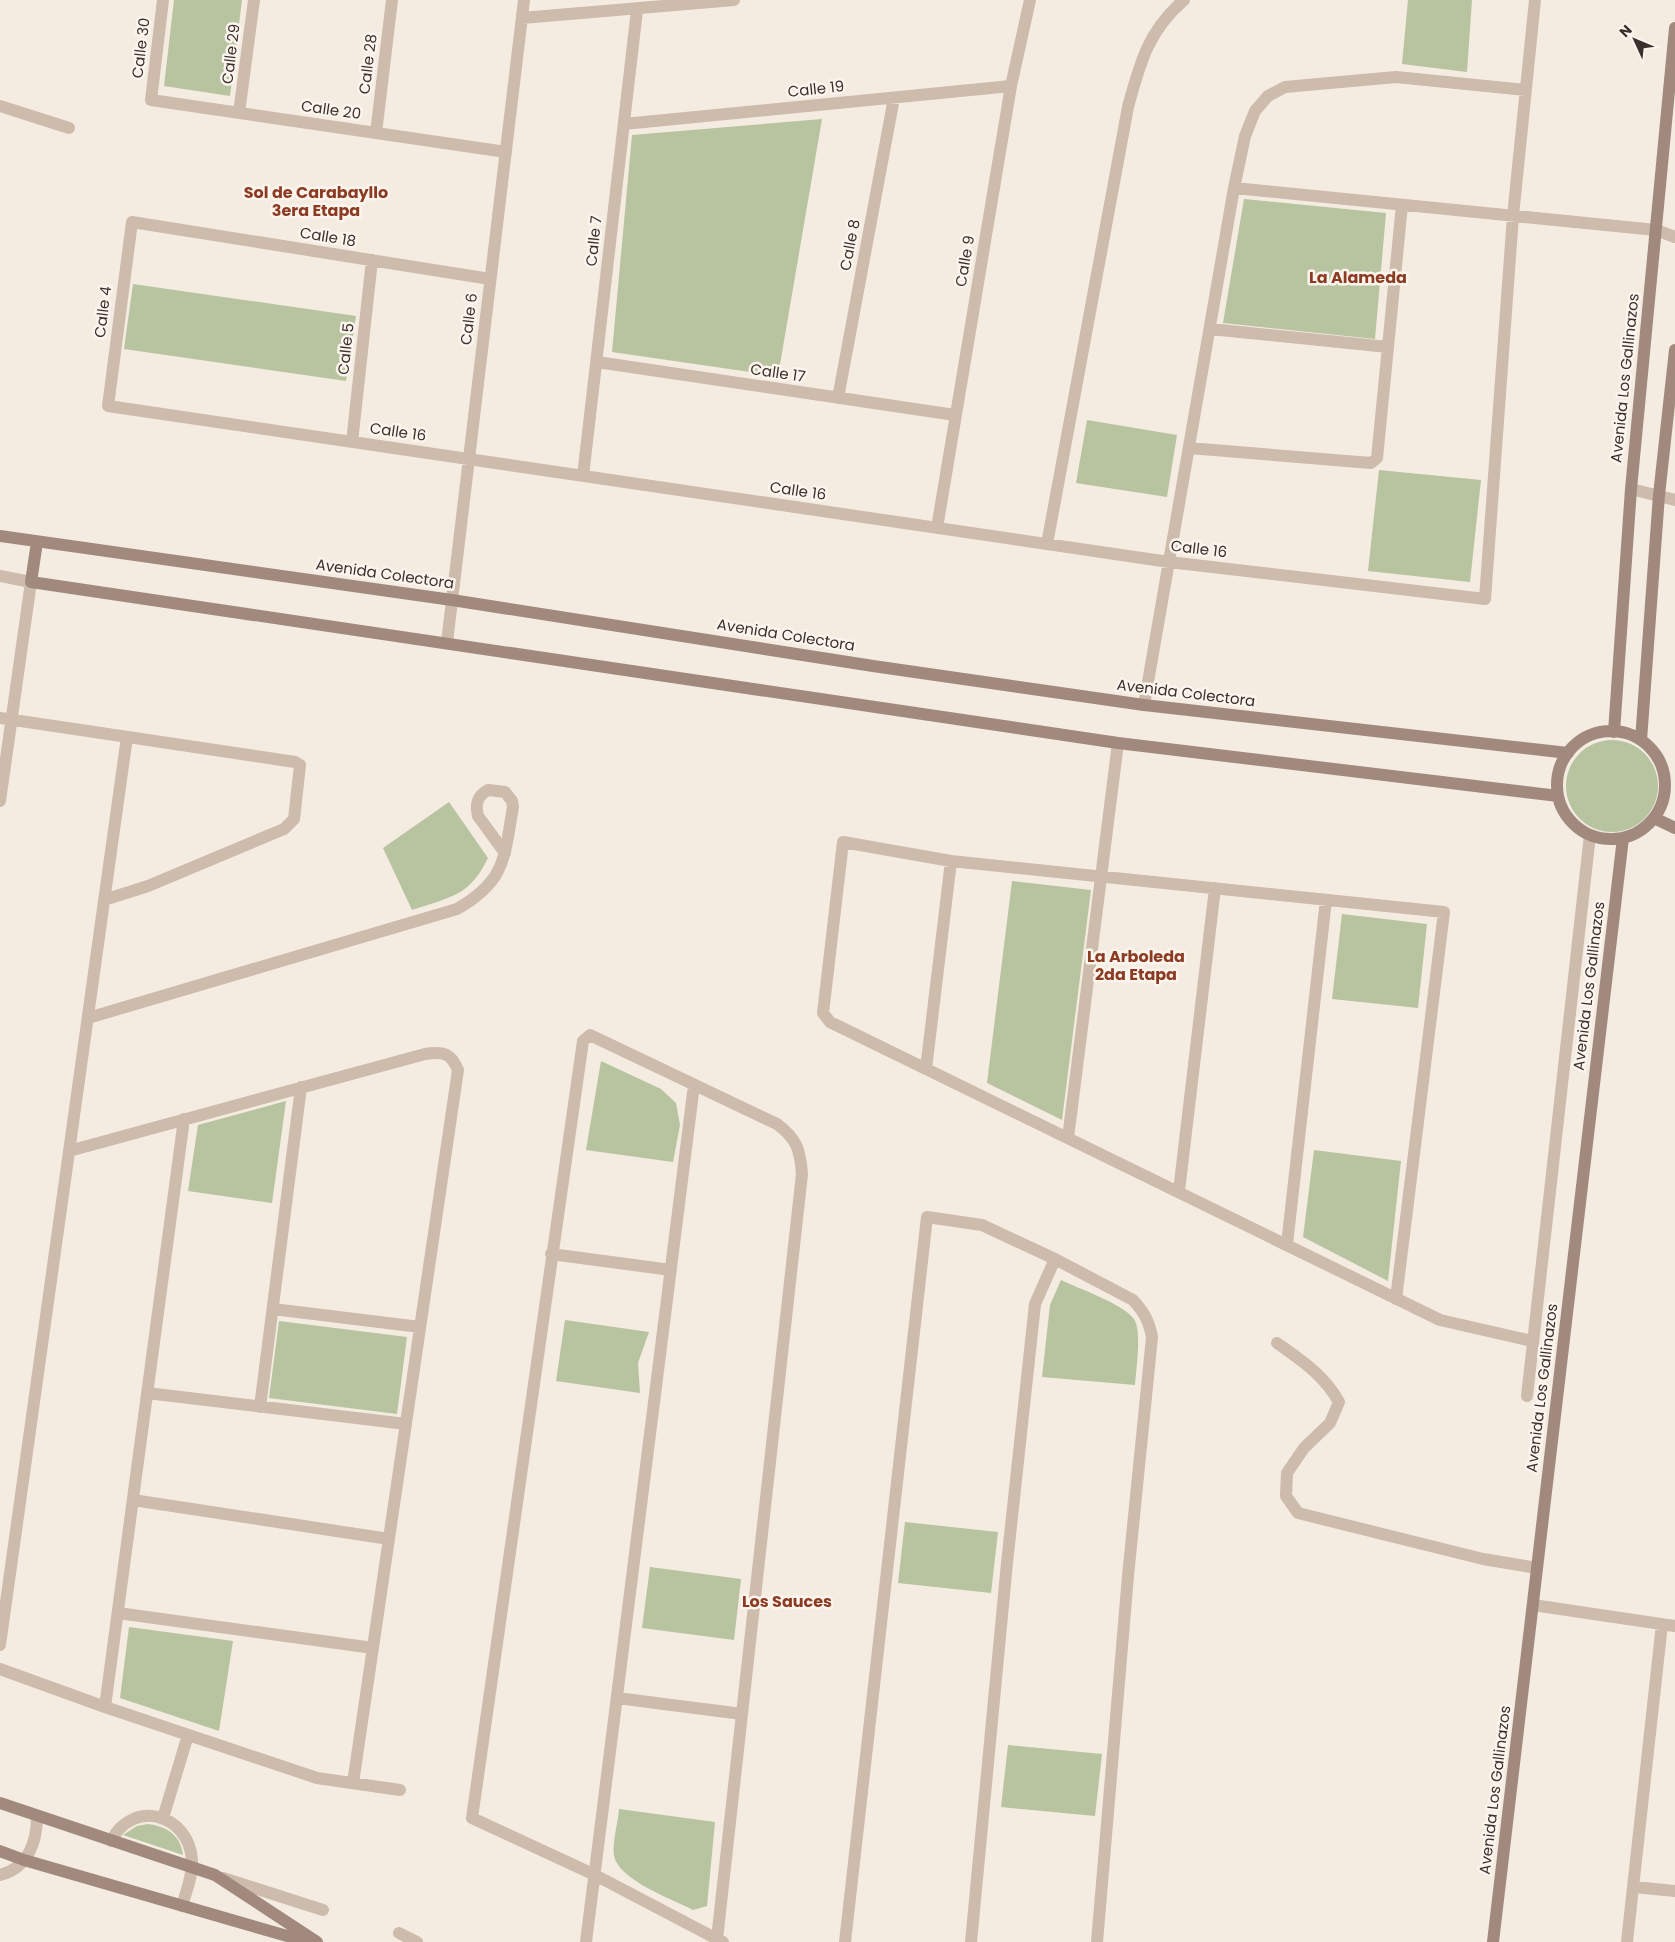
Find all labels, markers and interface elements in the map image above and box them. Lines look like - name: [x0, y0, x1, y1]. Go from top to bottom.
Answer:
- north arrow: [1610, 15, 1660, 65]
- street label: Calle 30: [126, 17, 155, 79]
- text: N: [1615, 20, 1636, 42]
- street label: Calle 29: [216, 23, 245, 85]
- street label: Calle 28: [353, 33, 382, 95]
- street label: Calle 19: [787, 75, 845, 102]
- street label: Calle 20: [300, 95, 362, 124]
- district label: Sol de Carabayllo 3era Etapa: [244, 181, 388, 222]
- street label: Calle 7: [580, 215, 607, 267]
- street label: Calle 8: [834, 217, 865, 272]
- street label: Calle 18: [298, 222, 358, 251]
- street label: Calle 9: [950, 234, 979, 288]
- district label: La Alameda: [1309, 266, 1407, 289]
- street label: Calle 4: [89, 285, 116, 339]
- street label: Calle 6: [455, 292, 482, 346]
- street label: Avenida Los Gallinazos: [1605, 292, 1644, 464]
- street label: Calle 5: [332, 322, 359, 376]
- street label: Calle 17: [749, 358, 807, 387]
- street label: Calle 16: [369, 417, 428, 446]
- street label: Calle 16: [769, 476, 828, 505]
- street label: Calle 16: [1170, 535, 1228, 562]
- street label: Avenida Colectora: [315, 553, 456, 594]
- street label: Avenida Colectora: [716, 613, 857, 656]
- street label: Avenida Colectora: [1116, 674, 1257, 711]
- street label: Avenida Los Gallinazos: [1568, 900, 1609, 1072]
- district label: La Arboleda 2da Etapa: [1087, 945, 1185, 986]
- street label: Avenida Los Gallinazos: [1521, 1302, 1562, 1474]
- district label: Los Sauces: [742, 1590, 832, 1613]
- street label: Avenida Los Gallinazos: [1474, 1704, 1515, 1876]

